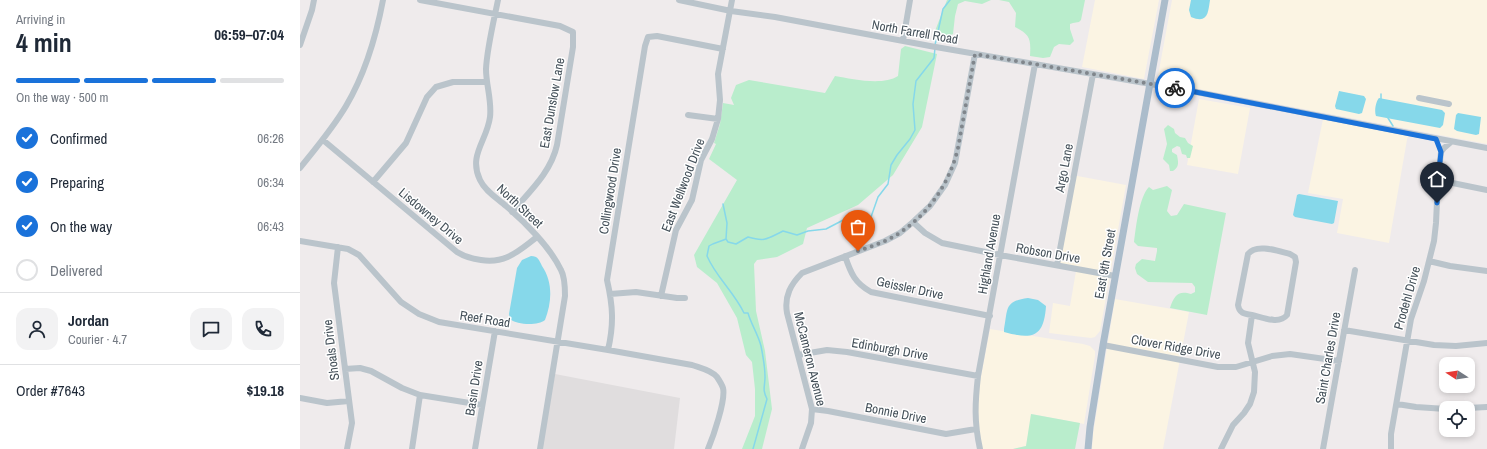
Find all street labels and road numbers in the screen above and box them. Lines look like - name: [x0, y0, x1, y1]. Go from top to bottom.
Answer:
- street label: North Farrell Road: [871, 16, 959, 48]
- street label: East Dunslow Lane: [536, 56, 568, 150]
- street label: East Wellwood Drive: [657, 136, 709, 234]
- street label: Argo Lane: [1051, 142, 1077, 195]
- street label: Collingwood Drive: [595, 147, 625, 235]
- street label: North Street: [493, 180, 547, 232]
- street label: Lisdowney Drive: [395, 184, 467, 248]
- street label: Highland Avenue: [974, 213, 1004, 295]
- street label: East 9th Street: [1091, 228, 1119, 300]
- street label: Robson Drive: [1014, 239, 1082, 267]
- street label: Prodehl Drive: [1390, 264, 1424, 332]
- street label: Geissler Drive: [875, 273, 945, 303]
- street label: Reef Road: [458, 307, 512, 331]
- street label: McCameron Avenue: [790, 310, 830, 408]
- street label: Saint Charles Drive: [1312, 311, 1344, 405]
- street label: Shoals Drive: [319, 319, 343, 381]
- street label: Clover Ridge Drive: [1130, 331, 1222, 363]
- street label: Edinburgh Drive: [850, 334, 930, 364]
- street label: Basin Drive: [461, 359, 487, 417]
- street label: Bonnie Drive: [864, 399, 928, 427]

